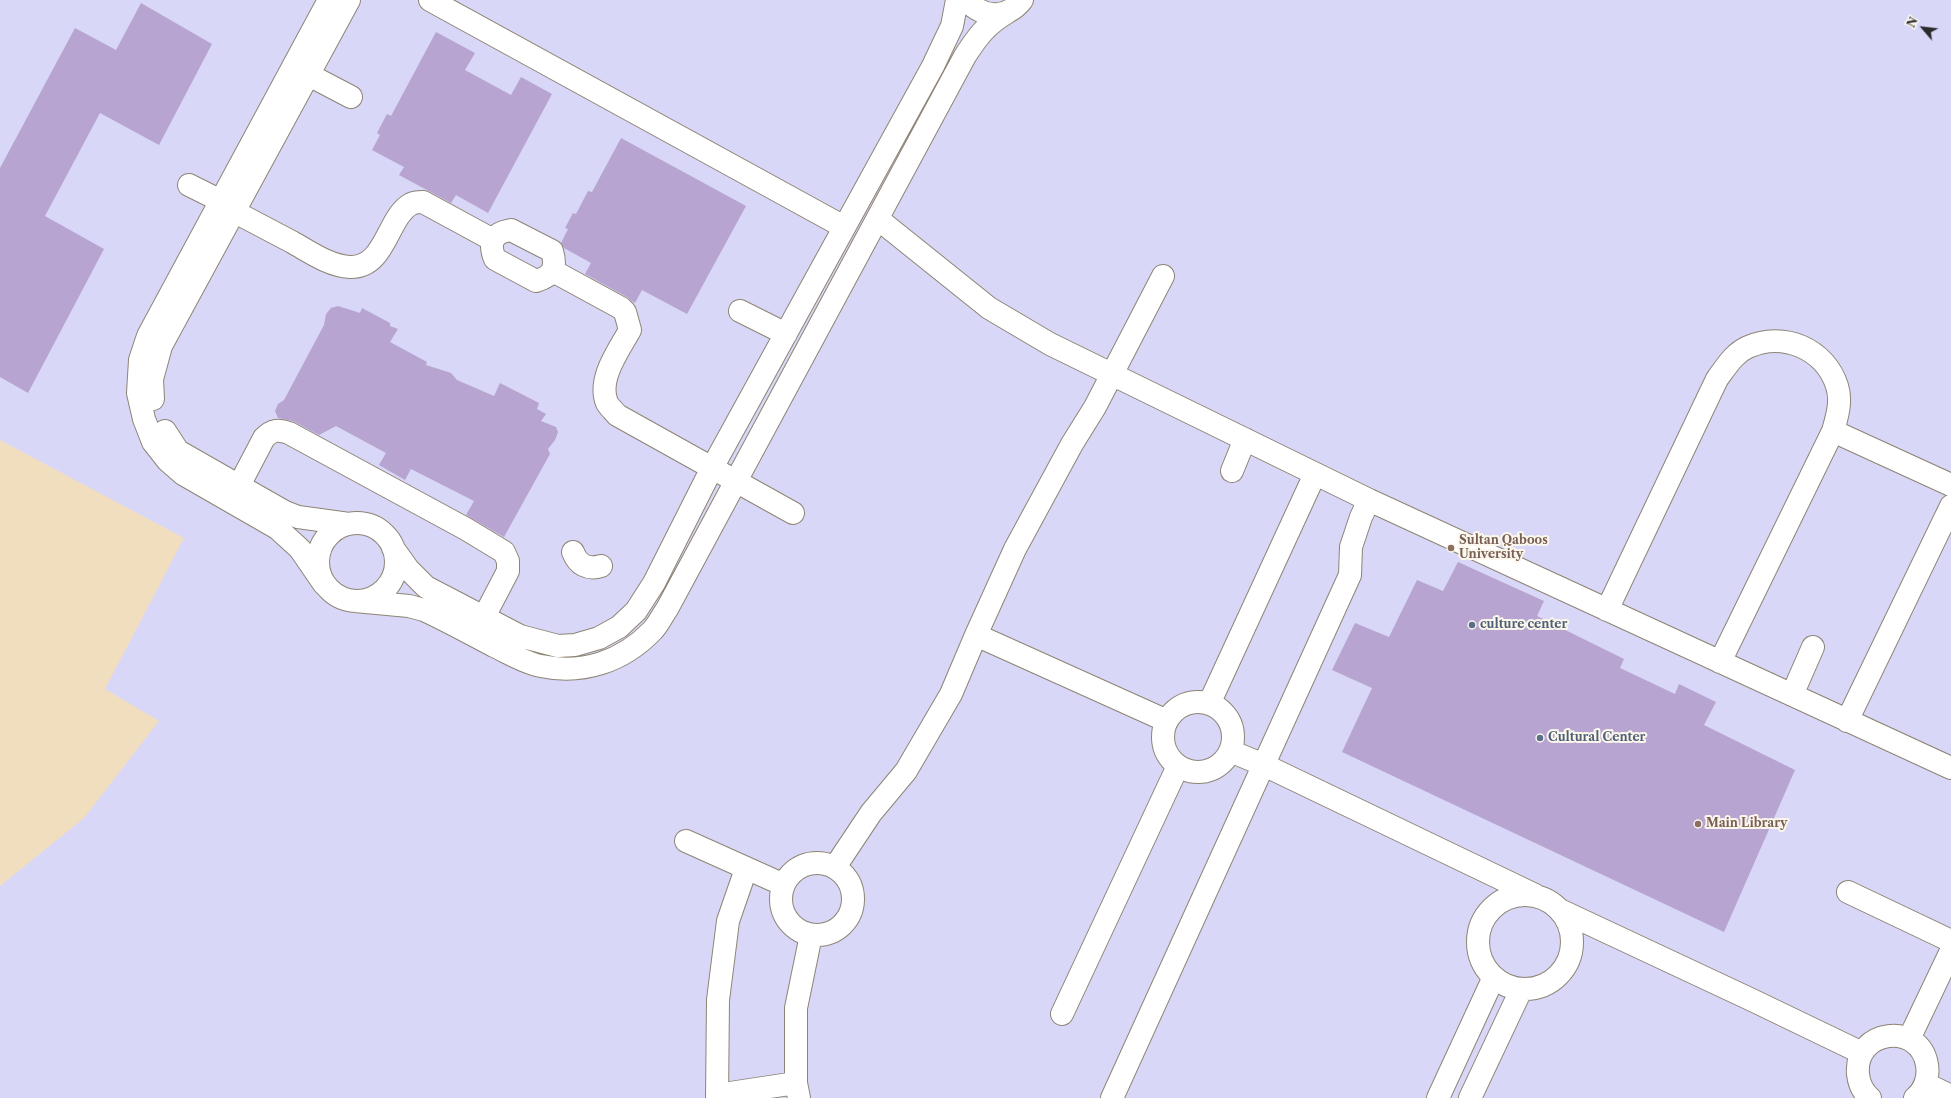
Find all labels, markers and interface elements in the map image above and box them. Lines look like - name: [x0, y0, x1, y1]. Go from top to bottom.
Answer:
- north arrow: [1903, 8, 1943, 48]
- text: N: [1904, 15, 1921, 30]
- place label: Sultan Qaboos University: [1459, 534, 1548, 562]
- marker: Sultan Qaboos University: [1446, 543, 1456, 553]
- place label: culture center: [1480, 618, 1567, 632]
- marker: culture center: [1467, 620, 1477, 630]
- place label: Cultural Center: [1548, 731, 1645, 745]
- marker: Cultural Center: [1535, 733, 1545, 743]
- place label: Main Library: [1706, 817, 1787, 831]
- marker: Main Library: [1693, 819, 1703, 829]

